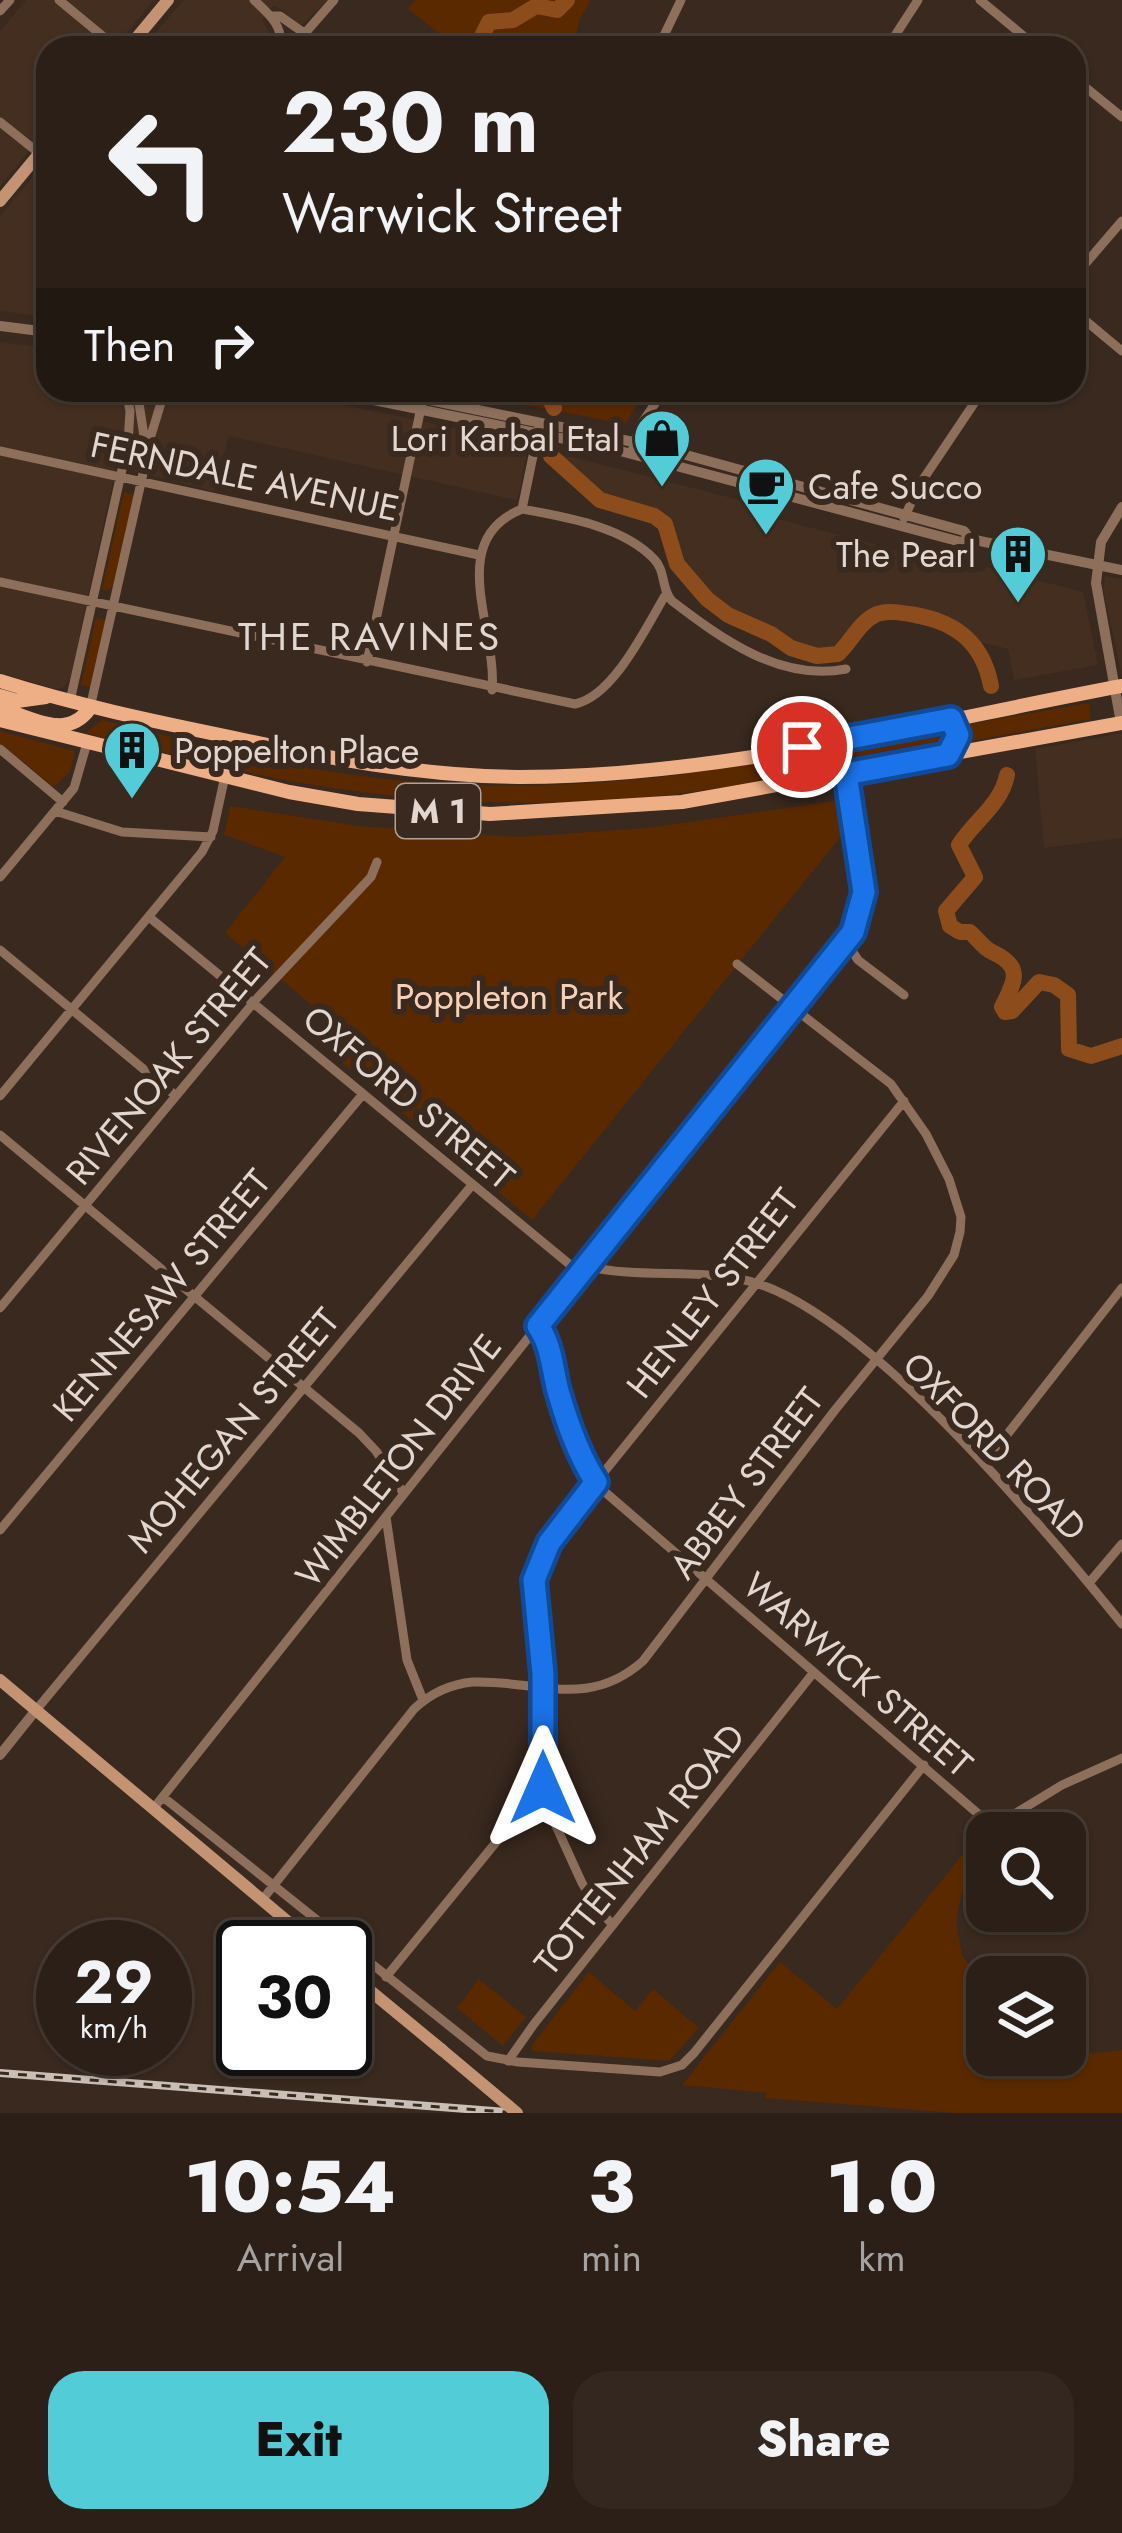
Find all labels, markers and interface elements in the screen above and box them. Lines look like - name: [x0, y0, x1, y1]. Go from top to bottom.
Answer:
- text: 230 m: [282, 62, 539, 184]
- icon: left: [84, 84, 240, 240]
- text: Warwick Street: [282, 174, 622, 252]
- icon: right: [199, 312, 265, 378]
- text: Then: [84, 313, 175, 378]
- shop icon: Lori Karbal Etal: [631, 407, 693, 489]
- place label: Lori Karbal Etal: [391, 412, 620, 464]
- street label: FERNDALE AVENUE: [86, 418, 404, 534]
- cafe icon: Cafe Succo: [735, 455, 797, 537]
- place label: Cafe Succo: [808, 460, 982, 512]
- building icon: The Pearl: [987, 523, 1049, 605]
- place label: The Pearl: [836, 528, 976, 580]
- district label: THE RAVINES: [238, 608, 502, 665]
- pin: [751, 696, 853, 798]
- icon: arrive: [769, 714, 835, 780]
- building icon: Poppelton Place: [101, 719, 163, 801]
- place label: Poppelton Place: [174, 724, 419, 776]
- road number: M 1: [396, 784, 480, 838]
- street label: RIVENOAK STREET: [53, 936, 283, 1196]
- park label: Poppleton Park: [395, 970, 623, 1022]
- street label: OXFORD STREET: [292, 993, 526, 1201]
- street label: KENNESAW STREET: [40, 1157, 282, 1432]
- street label: HENLEY STREET: [614, 1177, 811, 1409]
- street label: MOHEGAN STREET: [115, 1296, 351, 1564]
- street label: WIMBLETON DRIVE: [282, 1322, 514, 1598]
- street label: OXFORD ROAD: [891, 1340, 1099, 1552]
- street label: ABBEY STREET: [657, 1376, 835, 1590]
- street label: WARWICK STREET: [732, 1560, 984, 1789]
- street label: TOTTENHAM ROAD: [521, 1712, 757, 1986]
- position arrow: [480, 1725, 606, 1851]
- map controls: [966, 1812, 1086, 2076]
- button: search: [966, 1812, 1086, 1932]
- speed limit sign: 30: [216, 1920, 372, 2076]
- text: 29: [74, 1939, 154, 2026]
- button: layers: [966, 1956, 1086, 2076]
- text: km/h: [80, 2006, 148, 2049]
- text: 10:54: [185, 2135, 396, 2239]
- text: 3: [588, 2135, 635, 2239]
- text: 1.0: [827, 2135, 937, 2239]
- text: Arrival: [237, 2229, 344, 2286]
- text: min: [581, 2229, 642, 2286]
- text: km: [858, 2229, 906, 2286]
- button: Exit: [48, 2371, 549, 2509]
- button: Share: [573, 2371, 1074, 2509]

